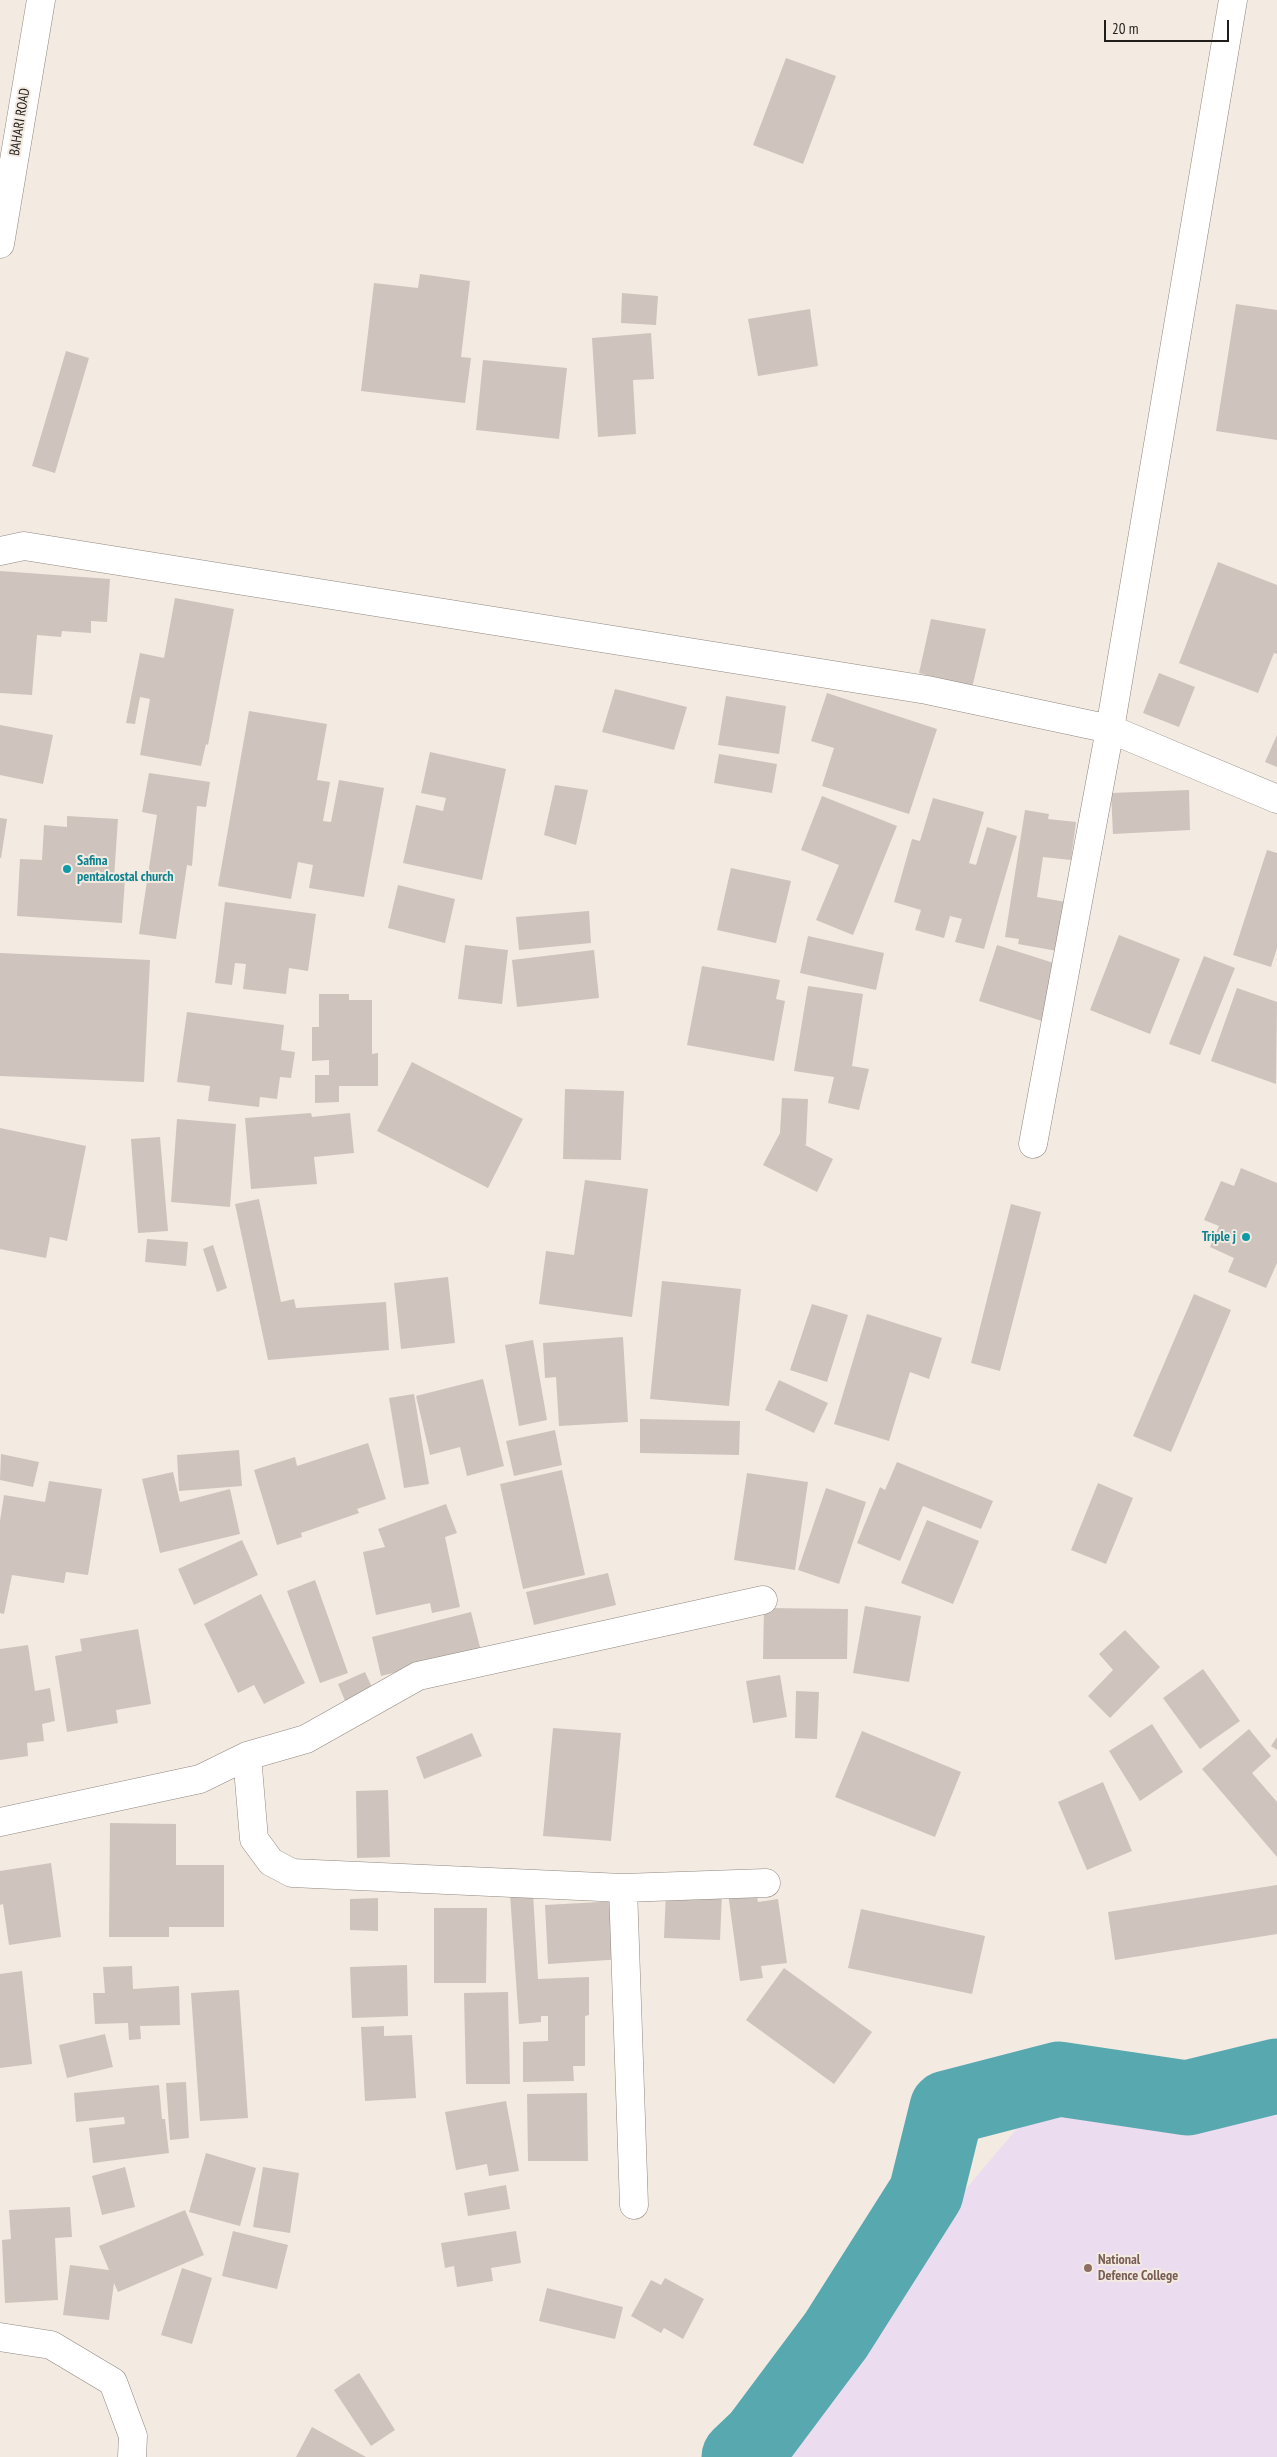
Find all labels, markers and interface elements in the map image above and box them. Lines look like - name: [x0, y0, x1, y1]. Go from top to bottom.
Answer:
- scale bar: [1107, 10, 1232, 42]
- text: 20 m: [1112, 19, 1138, 38]
- street label: BAHARI ROAD: [6, 87, 34, 157]
- place label: Safina pentalcostal church: [77, 853, 173, 886]
- marker: Safina pentalcostal church: [61, 863, 73, 875]
- place label: Triple j: [1202, 1229, 1236, 1245]
- marker: Triple j: [1240, 1231, 1252, 1243]
- place label: National Defence College: [1098, 2252, 1178, 2284]
- marker: National Defence College: [1082, 2262, 1094, 2274]

